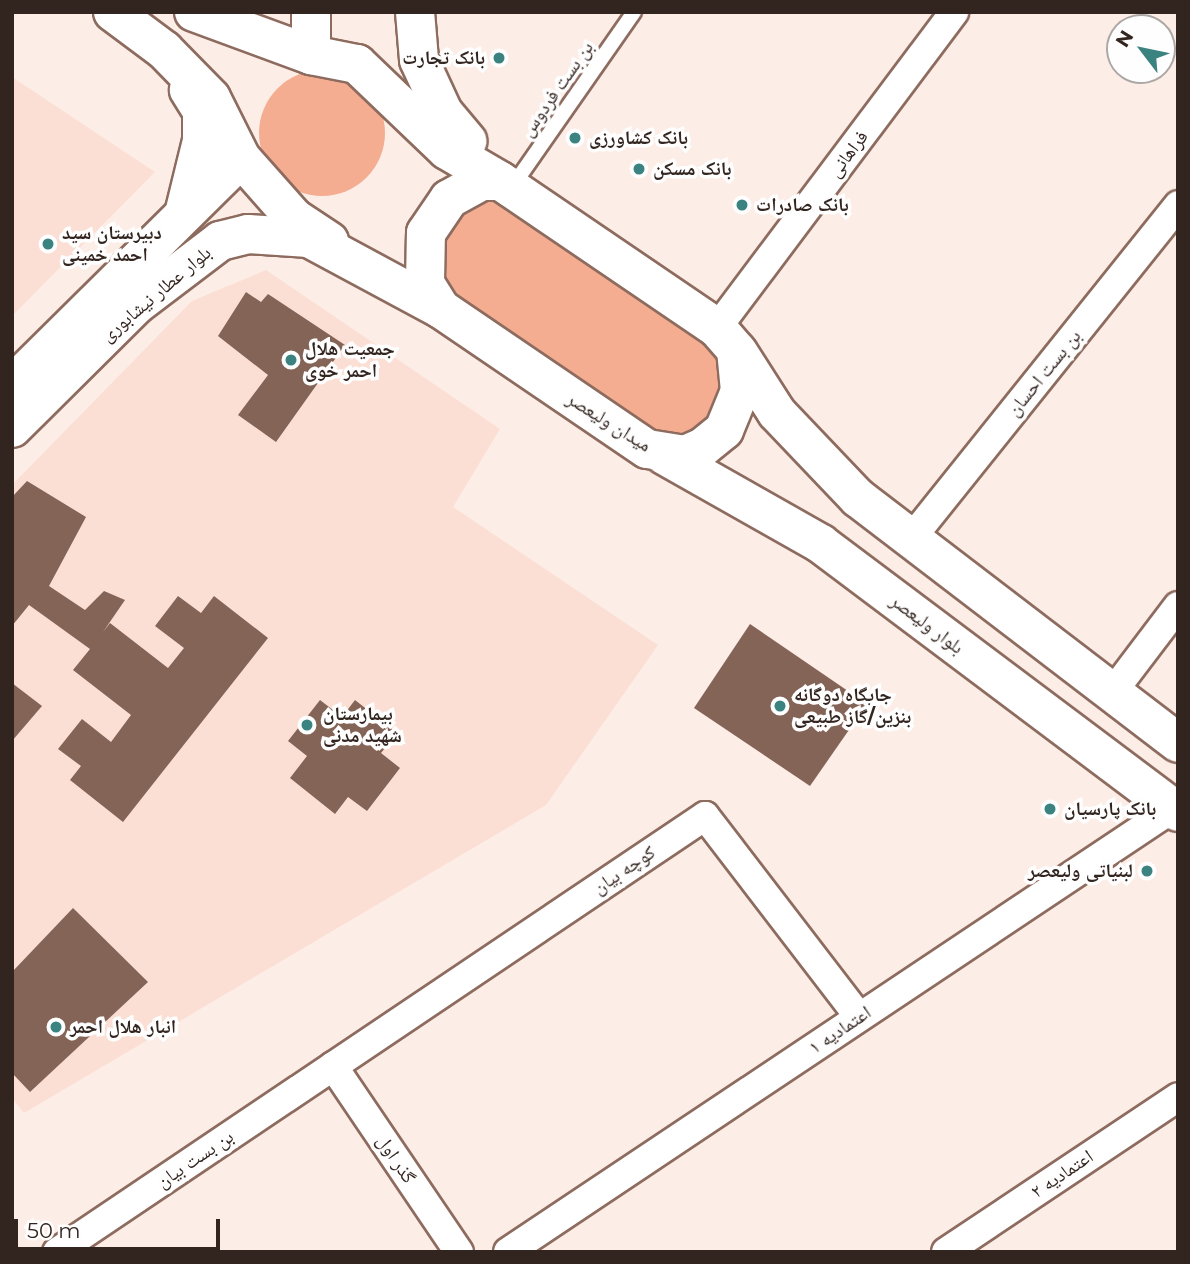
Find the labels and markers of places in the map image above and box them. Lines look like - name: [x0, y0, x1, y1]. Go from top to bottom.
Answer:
- place label: بانک تجارت: [402, 47, 485, 69]
- marker: بانک تجارت: [491, 50, 507, 66]
- place label: بانک کشاورزی: [589, 127, 688, 149]
- marker: بانک کشاورزی: [567, 130, 583, 146]
- place label: بانک مسکن: [653, 158, 731, 180]
- marker: بانک مسکن: [631, 161, 647, 177]
- place label: بانک صادرات: [756, 194, 849, 216]
- marker: بانک صادرات: [734, 197, 750, 213]
- place label: دبیرستان سید احمد خمینی: [62, 222, 162, 266]
- marker: دبیرستان سید احمد خمینی: [40, 236, 56, 252]
- place label: جمعیت هلال احمر خوی: [305, 338, 395, 382]
- marker: جمعیت هلال احمر خوی: [283, 352, 299, 368]
- place label: جایگاه دوگانه بنزین/گاز طبیعی: [794, 684, 911, 728]
- marker: جایگاه دوگانه بنزین/گاز طبیعی: [772, 698, 788, 714]
- place label: بیمارستان شهید مدنی: [323, 703, 402, 747]
- marker: بیمارستان شهید مدنی: [297, 715, 317, 735]
- place label: بانک پارسیان: [1064, 798, 1156, 820]
- marker: بانک پارسیان: [1042, 801, 1058, 817]
- place label: لبنیاتی ولیعصر: [1028, 860, 1133, 882]
- marker: لبنیاتی ولیعصر: [1139, 863, 1155, 879]
- place label: انبار هلال احمر: [70, 1016, 176, 1038]
- marker: انبار هلال احمر: [48, 1019, 64, 1035]

